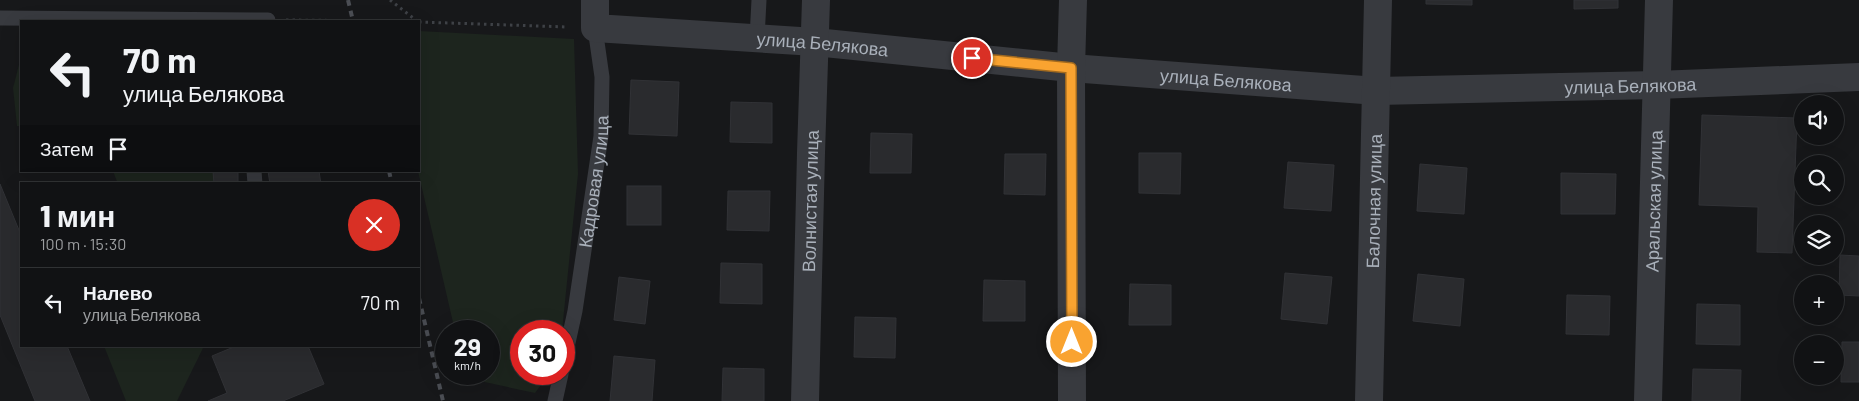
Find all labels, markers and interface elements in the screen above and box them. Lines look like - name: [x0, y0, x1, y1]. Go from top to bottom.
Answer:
- street label: улица Белякова: [756, 27, 890, 60]
- pin: [951, 37, 993, 79]
- text: 70 m: [123, 38, 197, 80]
- icon: left: [40, 40, 105, 105]
- icon: arrive: [958, 44, 986, 72]
- street label: улица Белякова: [1159, 64, 1293, 96]
- street label: улица Белякова: [1564, 72, 1698, 98]
- text: улица Белякова: [123, 80, 284, 106]
- map controls: [1794, 95, 1844, 385]
- button: sound: [1794, 95, 1844, 145]
- street label: Кадровая улица: [574, 114, 612, 249]
- street label: Волнистая улица: [797, 129, 823, 272]
- street label: Аральская улица: [1641, 129, 1666, 272]
- street label: Балочная улица: [1361, 133, 1386, 268]
- icon: arrive: [104, 135, 132, 163]
- text: Затем: [40, 137, 94, 160]
- button: search: [1794, 155, 1844, 205]
- text: 1 мин: [40, 197, 115, 233]
- button: close: [348, 199, 400, 251]
- button: layers: [1794, 215, 1844, 265]
- text: 100 m · 15:30: [40, 234, 126, 253]
- button: +: [1794, 275, 1844, 325]
- text: Налево: [83, 281, 153, 304]
- icon: left: [40, 289, 68, 317]
- text: 70 m: [361, 291, 400, 314]
- text: улица Белякова: [83, 305, 200, 324]
- position arrow: [1045, 315, 1097, 367]
- speed limit sign: 30: [510, 320, 575, 385]
- text: 29: [454, 331, 481, 361]
- button: −: [1794, 335, 1844, 385]
- text: km/h: [454, 358, 481, 372]

